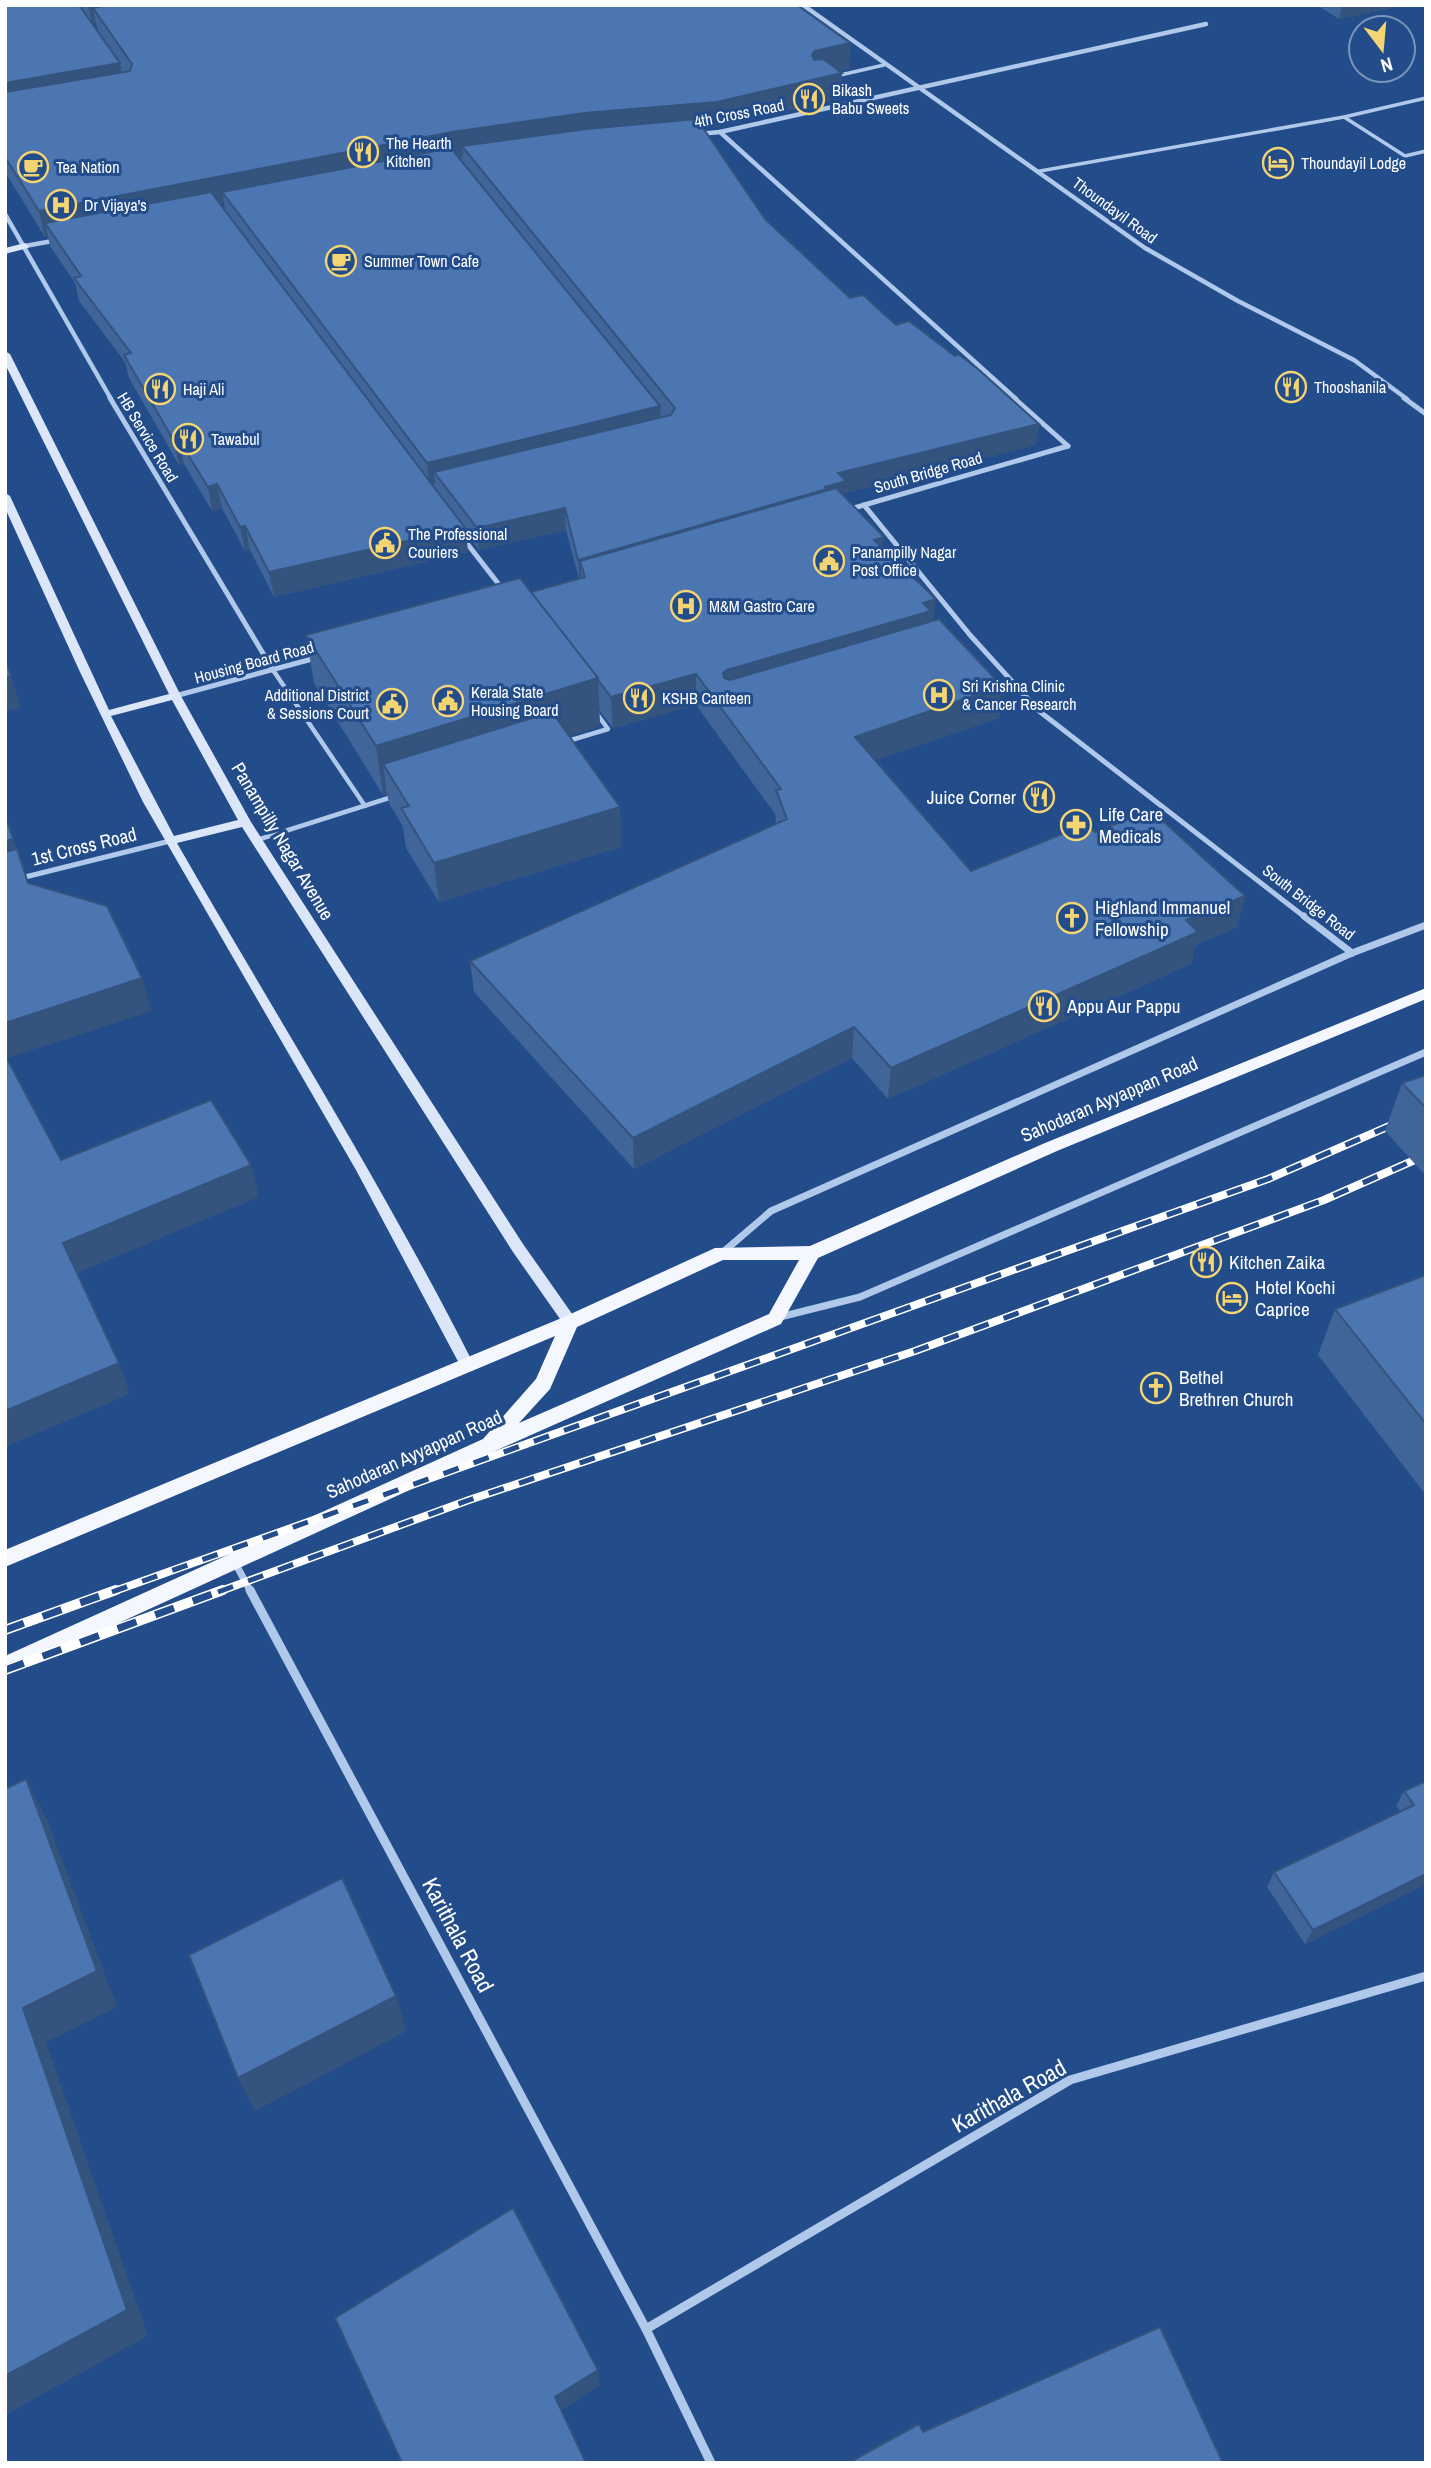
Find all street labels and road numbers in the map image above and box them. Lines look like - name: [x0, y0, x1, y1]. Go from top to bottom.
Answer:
- street label: 4th Cross Road: [692, 94, 786, 132]
- street label: Thoundayil Road: [1068, 172, 1162, 248]
- street label: HB Service Road: [112, 388, 184, 486]
- street label: South Bridge Road: [871, 446, 985, 498]
- street label: Housing Board Road: [192, 636, 316, 688]
- street label: Panampilly Nagar Avenue: [226, 757, 340, 925]
- street label: 1st Cross Road: [29, 820, 139, 872]
- street label: South Bridge Road: [1258, 859, 1360, 945]
- street label: Sahodaran Ayyappan Road: [1016, 1050, 1202, 1148]
- street label: Sahodaran Ayyappan Road: [322, 1403, 506, 1505]
- street label: Karithala Road: [415, 1872, 502, 1998]
- street label: Karithala Road: [946, 2052, 1071, 2140]

